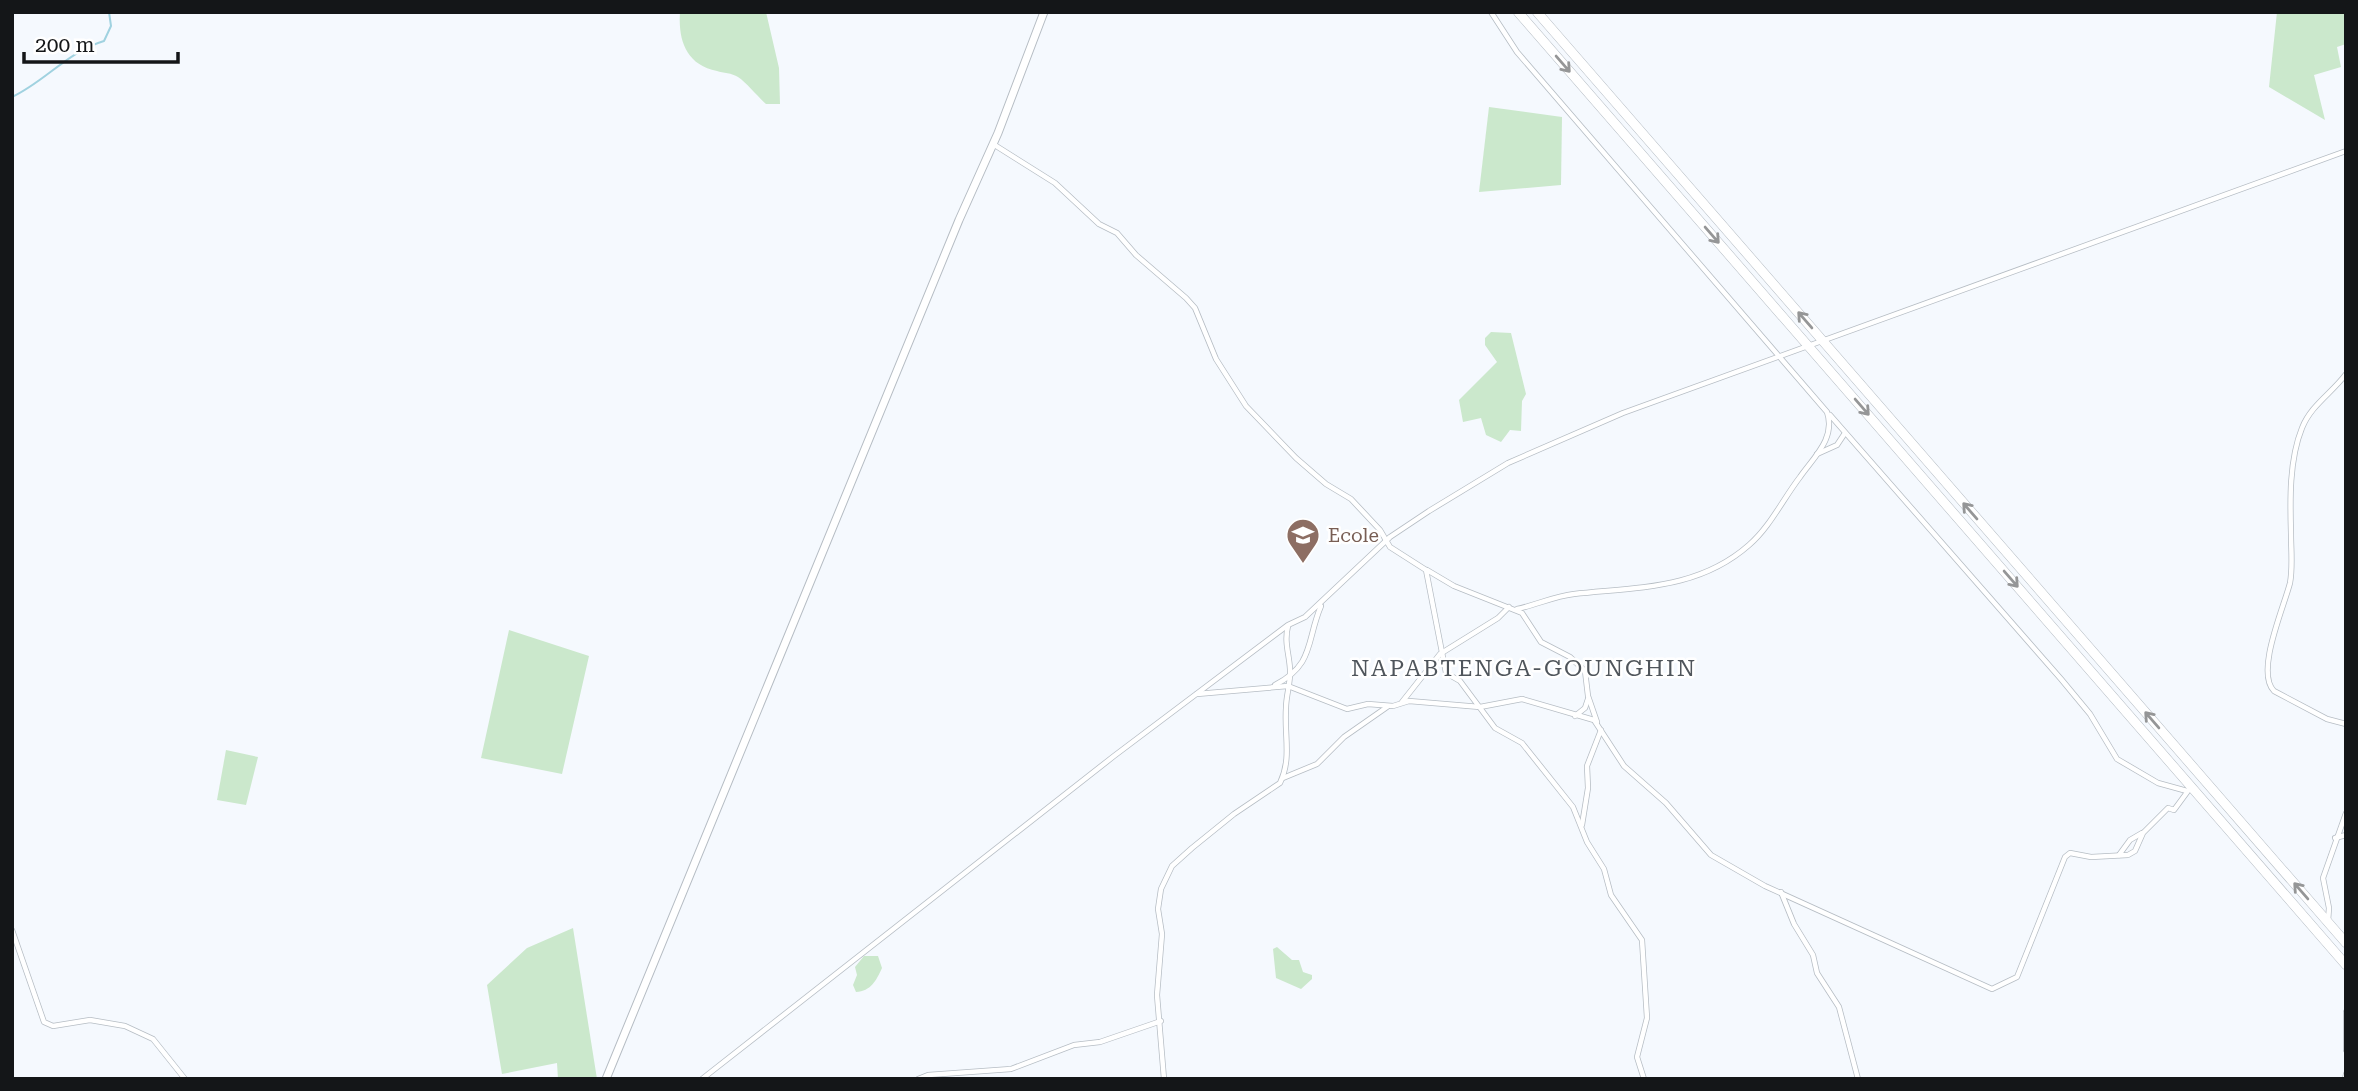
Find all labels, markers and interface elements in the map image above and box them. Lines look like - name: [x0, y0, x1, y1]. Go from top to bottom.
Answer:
- scale bar: [24, 21, 178, 65]
- text: 200 m: [35, 33, 95, 57]
- one-way arrow: [1555, 54, 1571, 72]
- one-way arrow: [1704, 226, 1720, 244]
- one-way arrow: [1798, 312, 1814, 330]
- one-way arrow: [1854, 397, 1870, 415]
- one-way arrow: [1962, 502, 1978, 520]
- school or university icon: Ecole: [1284, 516, 1322, 565]
- place label: Ecole: [1328, 524, 1379, 547]
- one-way arrow: [2003, 569, 2019, 587]
- district label: NAPABTENGA-GOUNGHIN: [1351, 655, 1697, 682]
- one-way arrow: [2144, 711, 2160, 729]
- one-way arrow: [2293, 883, 2309, 901]

